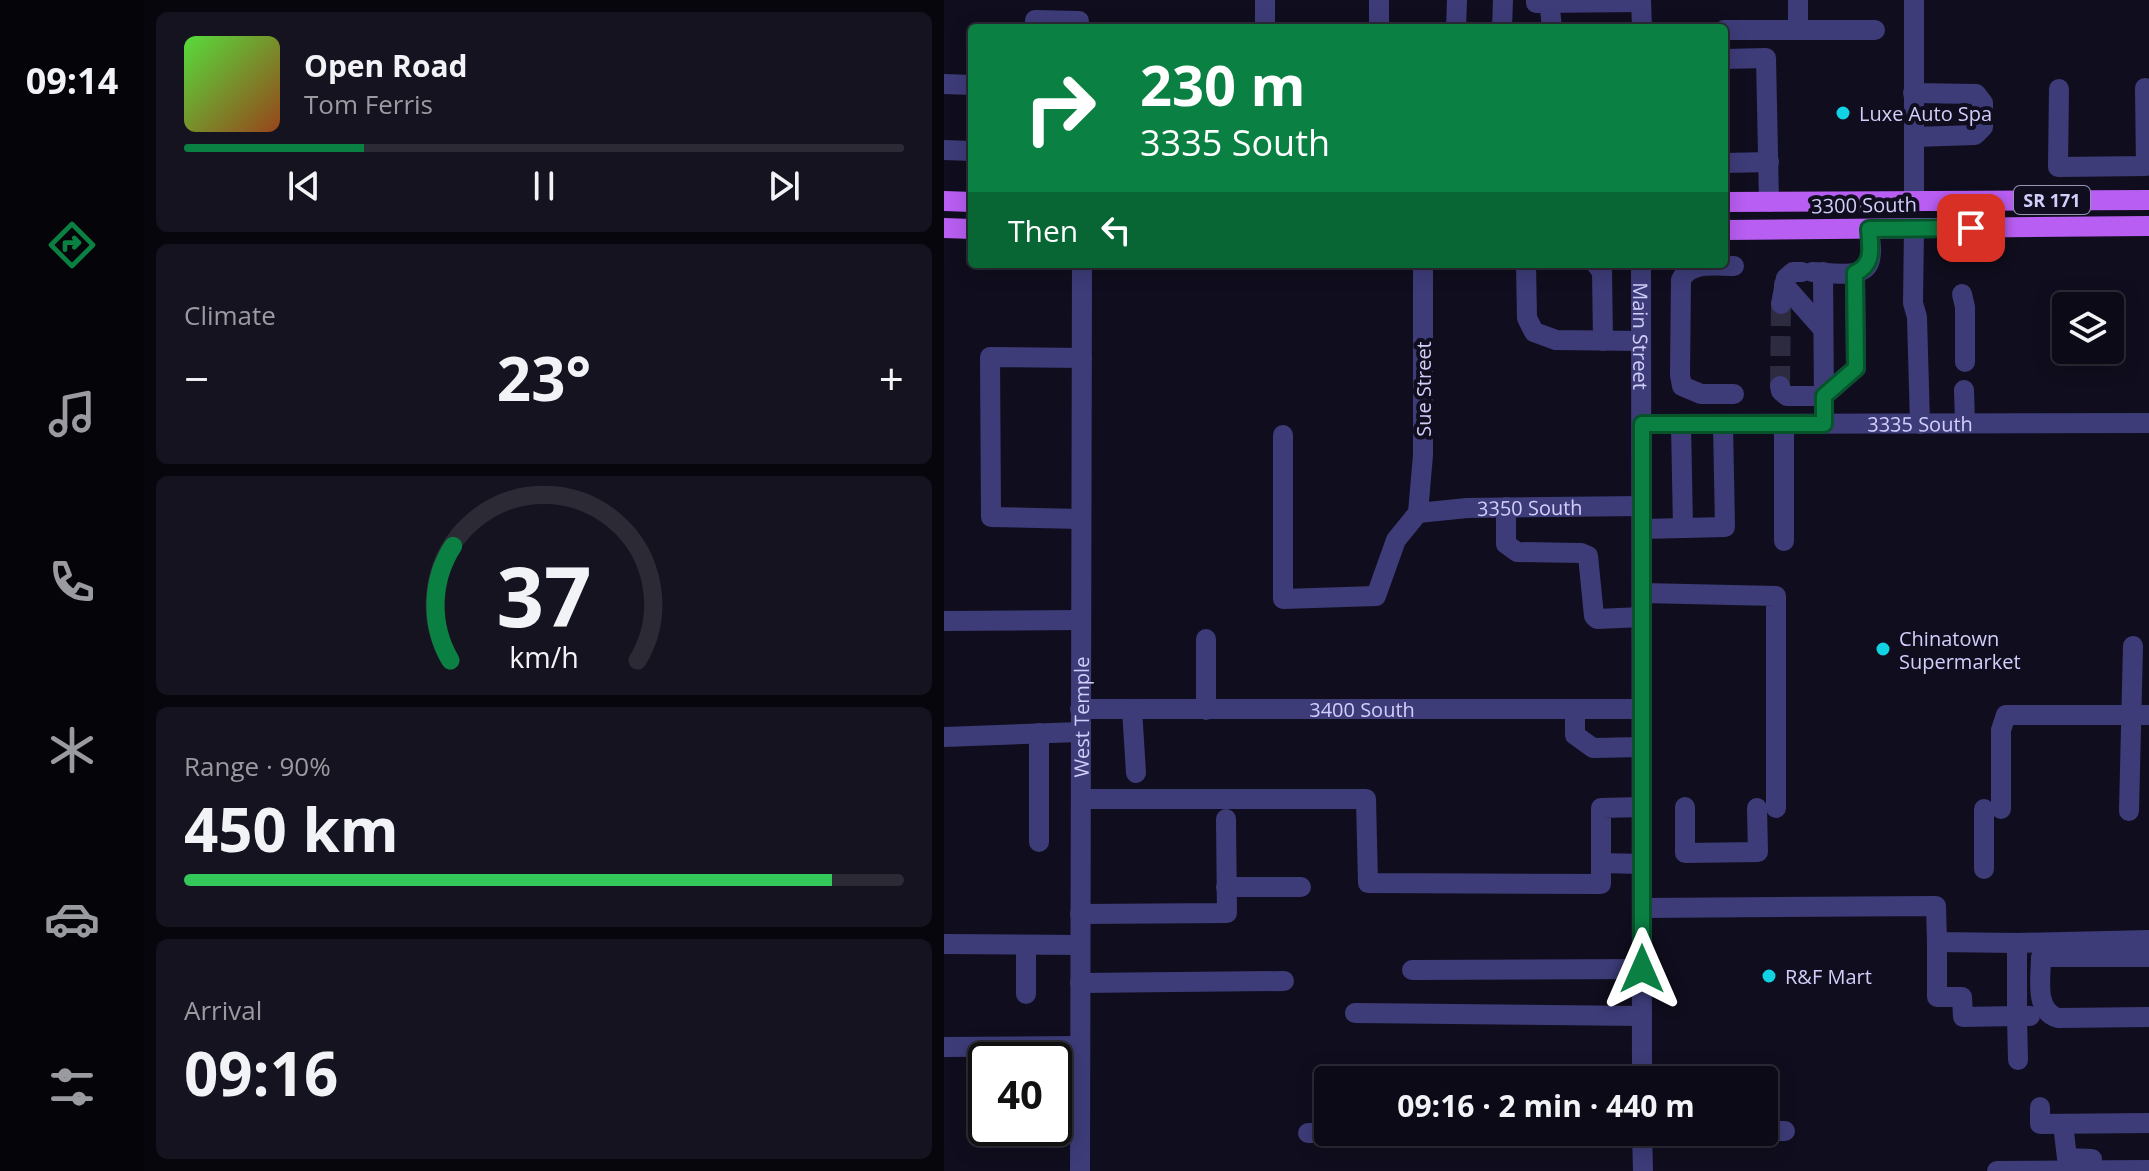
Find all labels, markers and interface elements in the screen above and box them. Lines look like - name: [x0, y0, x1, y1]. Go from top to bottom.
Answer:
- text: Open Road: [304, 45, 468, 86]
- text: 230 m: [1140, 46, 1306, 122]
- text: 09:14: [26, 56, 118, 105]
- icon: right: [1008, 56, 1112, 160]
- text: Tom Ferris: [304, 86, 433, 122]
- place label: Luxe Auto Spa: [1859, 100, 1992, 127]
- marker: Luxe Auto Spa: [1834, 104, 1852, 122]
- text: 3335 South: [1140, 118, 1330, 167]
- icon: previous: [282, 164, 326, 208]
- icon: pause: [522, 164, 566, 208]
- icon: next: [762, 164, 806, 208]
- road number: SR 171: [2014, 186, 2090, 214]
- street label: 3300 South: [1811, 191, 1917, 219]
- pin: [1937, 194, 2005, 262]
- icon: arrive: [1949, 206, 1993, 250]
- icon: left: [1094, 208, 1138, 252]
- text: Then: [1008, 210, 1078, 251]
- icon: directions: [44, 217, 100, 273]
- street label: Main Street: [1628, 282, 1655, 390]
- map controls: [2052, 292, 2124, 364]
- button: layers: [2052, 292, 2124, 364]
- text: Climate: [184, 297, 276, 333]
- text: 23°: [497, 337, 591, 419]
- street label: Sue Street: [1410, 341, 1437, 437]
- text: −: [184, 348, 209, 408]
- text: +: [879, 348, 904, 408]
- icon: music: [44, 386, 100, 442]
- street label: 3335 South: [1867, 410, 1973, 437]
- street label: 3350 South: [1477, 493, 1583, 521]
- text: 37: [496, 538, 592, 651]
- icon: phone: [44, 554, 100, 610]
- place label: Chinatown Supermarket: [1899, 625, 2021, 675]
- text: km/h: [509, 638, 579, 677]
- marker: Chinatown Supermarket: [1874, 640, 1892, 658]
- street label: West Temple: [1067, 657, 1095, 777]
- street label: 3400 South: [1309, 696, 1415, 723]
- icon: climate: [44, 722, 100, 778]
- text: Range · 90%: [184, 748, 331, 784]
- text: 450 km: [184, 788, 399, 870]
- icon: car: [44, 891, 100, 947]
- position arrow: [1600, 927, 1684, 1011]
- place label: R&F Mart: [1785, 963, 1872, 990]
- marker: R&F Mart: [1760, 967, 1778, 985]
- text: Arrival: [184, 992, 262, 1028]
- text: 09:16: [184, 1032, 338, 1114]
- speed limit sign: 40: [968, 1042, 1072, 1146]
- icon: filters: [44, 1059, 100, 1115]
- text: 09:16 · 2 min · 440 m: [1397, 1085, 1695, 1126]

